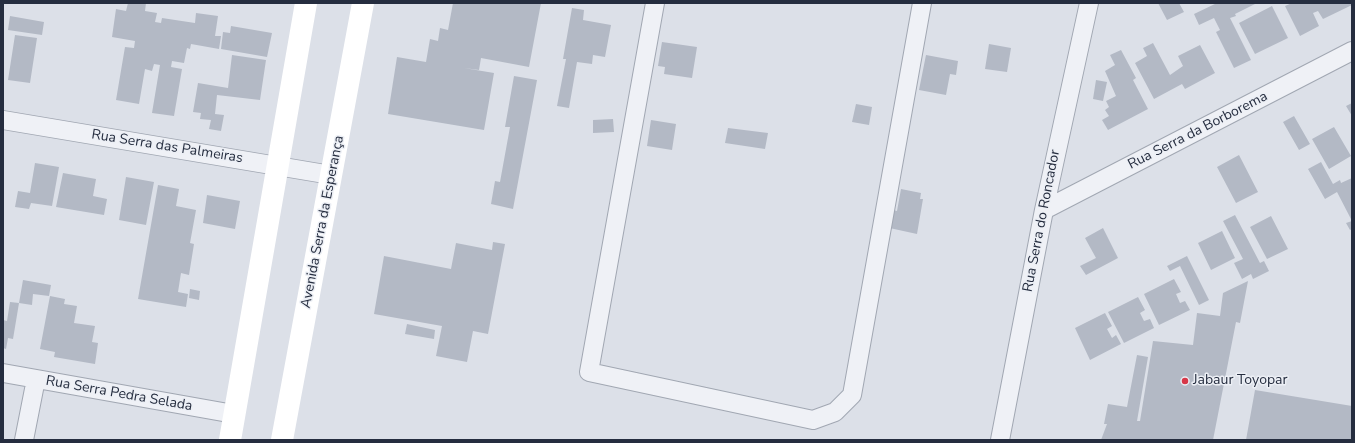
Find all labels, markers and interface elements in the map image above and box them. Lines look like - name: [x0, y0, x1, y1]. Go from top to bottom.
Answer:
- street label: Rua Serra da Borborema: [1125, 88, 1271, 174]
- street label: Rua Serra das Palmeiras: [90, 127, 244, 167]
- street label: Avenida Serra da Esperança: [298, 134, 348, 310]
- street label: Rua Serra do Roncador: [1020, 148, 1064, 294]
- street label: Rua Serra Pedra Selada: [44, 373, 194, 415]
- place label: Jabaur Toyopar: [1193, 373, 1288, 389]
- marker: Jabaur Toyopar: [1180, 376, 1190, 386]

